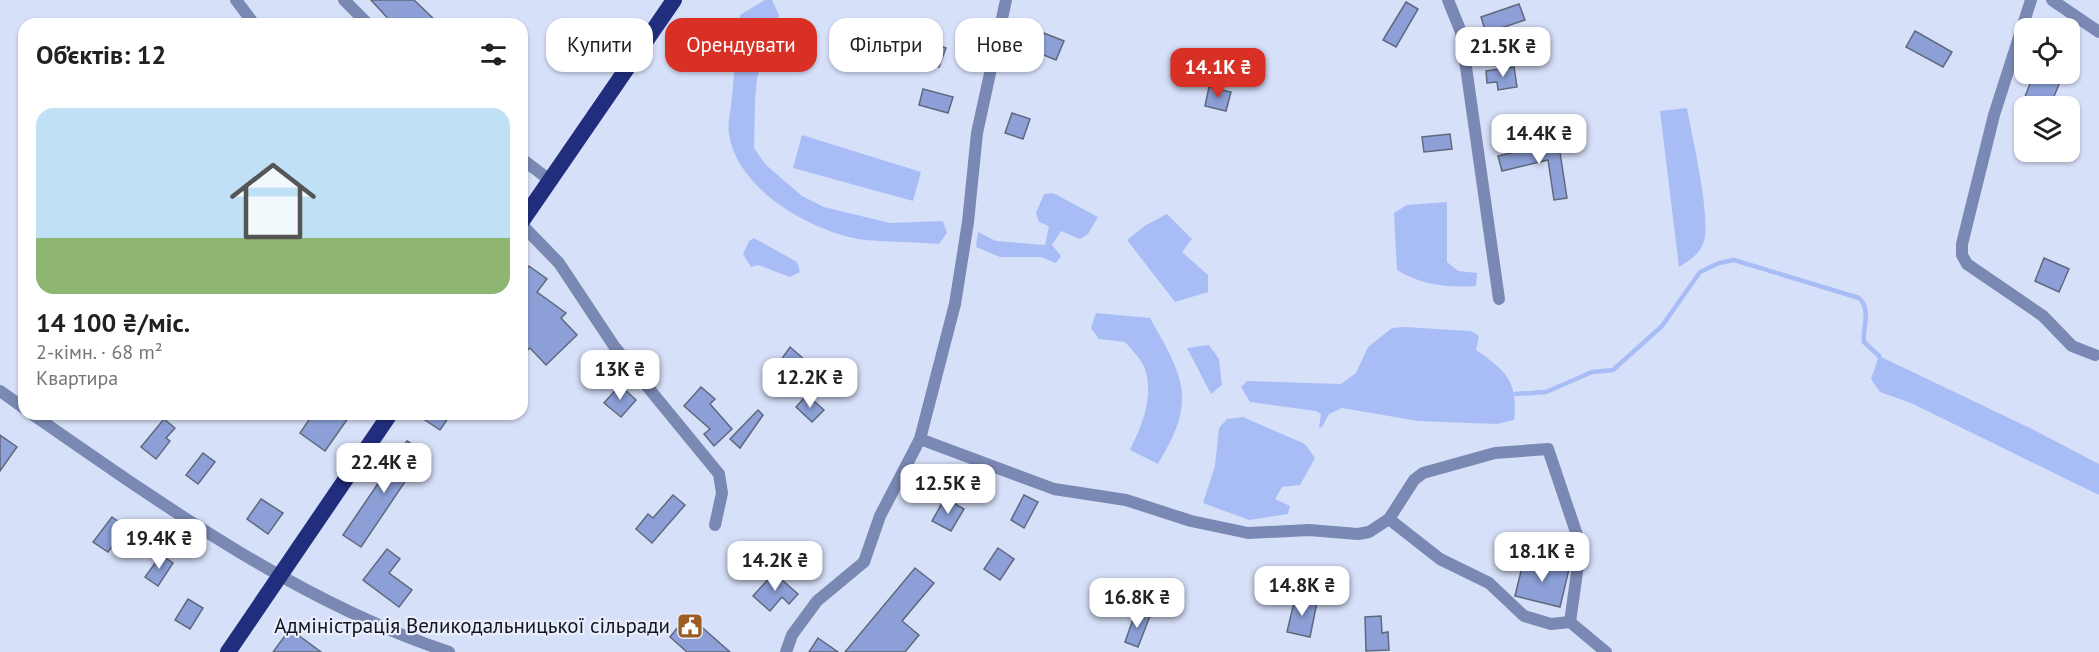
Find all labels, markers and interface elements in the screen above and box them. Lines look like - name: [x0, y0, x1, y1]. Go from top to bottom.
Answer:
- chip: Купити: [546, 18, 653, 72]
- chip: Орендувати: [665, 18, 817, 72]
- chip: Фільтри: [829, 18, 943, 72]
- chip: Нове: [955, 18, 1044, 72]
- map controls: [2014, 18, 2080, 162]
- button: locate: [2014, 18, 2080, 84]
- pin: 21.5K ₴: [1448, 27, 1558, 78]
- text: 21.5K ₴: [1469, 33, 1537, 59]
- text: Об’єктів: 12: [36, 38, 166, 71]
- icon: filters: [477, 38, 510, 71]
- pin: 14.1K ₴: [1163, 48, 1273, 99]
- text: 14.1K ₴: [1184, 54, 1252, 80]
- button: layers: [2014, 96, 2080, 162]
- pin: 14.4K ₴: [1484, 114, 1594, 165]
- text: 14.4K ₴: [1505, 120, 1573, 146]
- icon: home: [219, 147, 327, 255]
- text: 14 100 ₴/міс.: [36, 306, 190, 339]
- text: 2-кімн. · 68 m²: [36, 339, 163, 365]
- pin: 13K ₴: [578, 350, 662, 401]
- text: 13K ₴: [595, 356, 645, 382]
- pin: 12.2K ₴: [755, 358, 865, 409]
- text: 12.2K ₴: [776, 364, 844, 390]
- text: Квартира: [36, 365, 118, 391]
- pin: 22.4K ₴: [329, 443, 439, 494]
- text: 22.4K ₴: [350, 449, 418, 475]
- pin: 12.5K ₴: [893, 464, 1003, 515]
- text: 12.5K ₴: [914, 470, 982, 496]
- pin: 19.4K ₴: [104, 519, 214, 570]
- text: 19.4K ₴: [125, 525, 193, 551]
- pin: 18.1K ₴: [1487, 532, 1597, 583]
- text: 18.1K ₴: [1508, 538, 1576, 564]
- pin: 14.2K ₴: [720, 541, 830, 592]
- text: 14.2K ₴: [741, 547, 809, 573]
- pin: 14.8K ₴: [1247, 566, 1357, 617]
- text: 14.8K ₴: [1268, 572, 1336, 598]
- pin: 16.8K ₴: [1082, 578, 1192, 629]
- text: 16.8K ₴: [1103, 584, 1171, 610]
- public building icon: Адміністрація Великодальницької сільради: [675, 611, 705, 641]
- place label: Адміністрація Великодальницької сільради: [274, 612, 670, 639]

